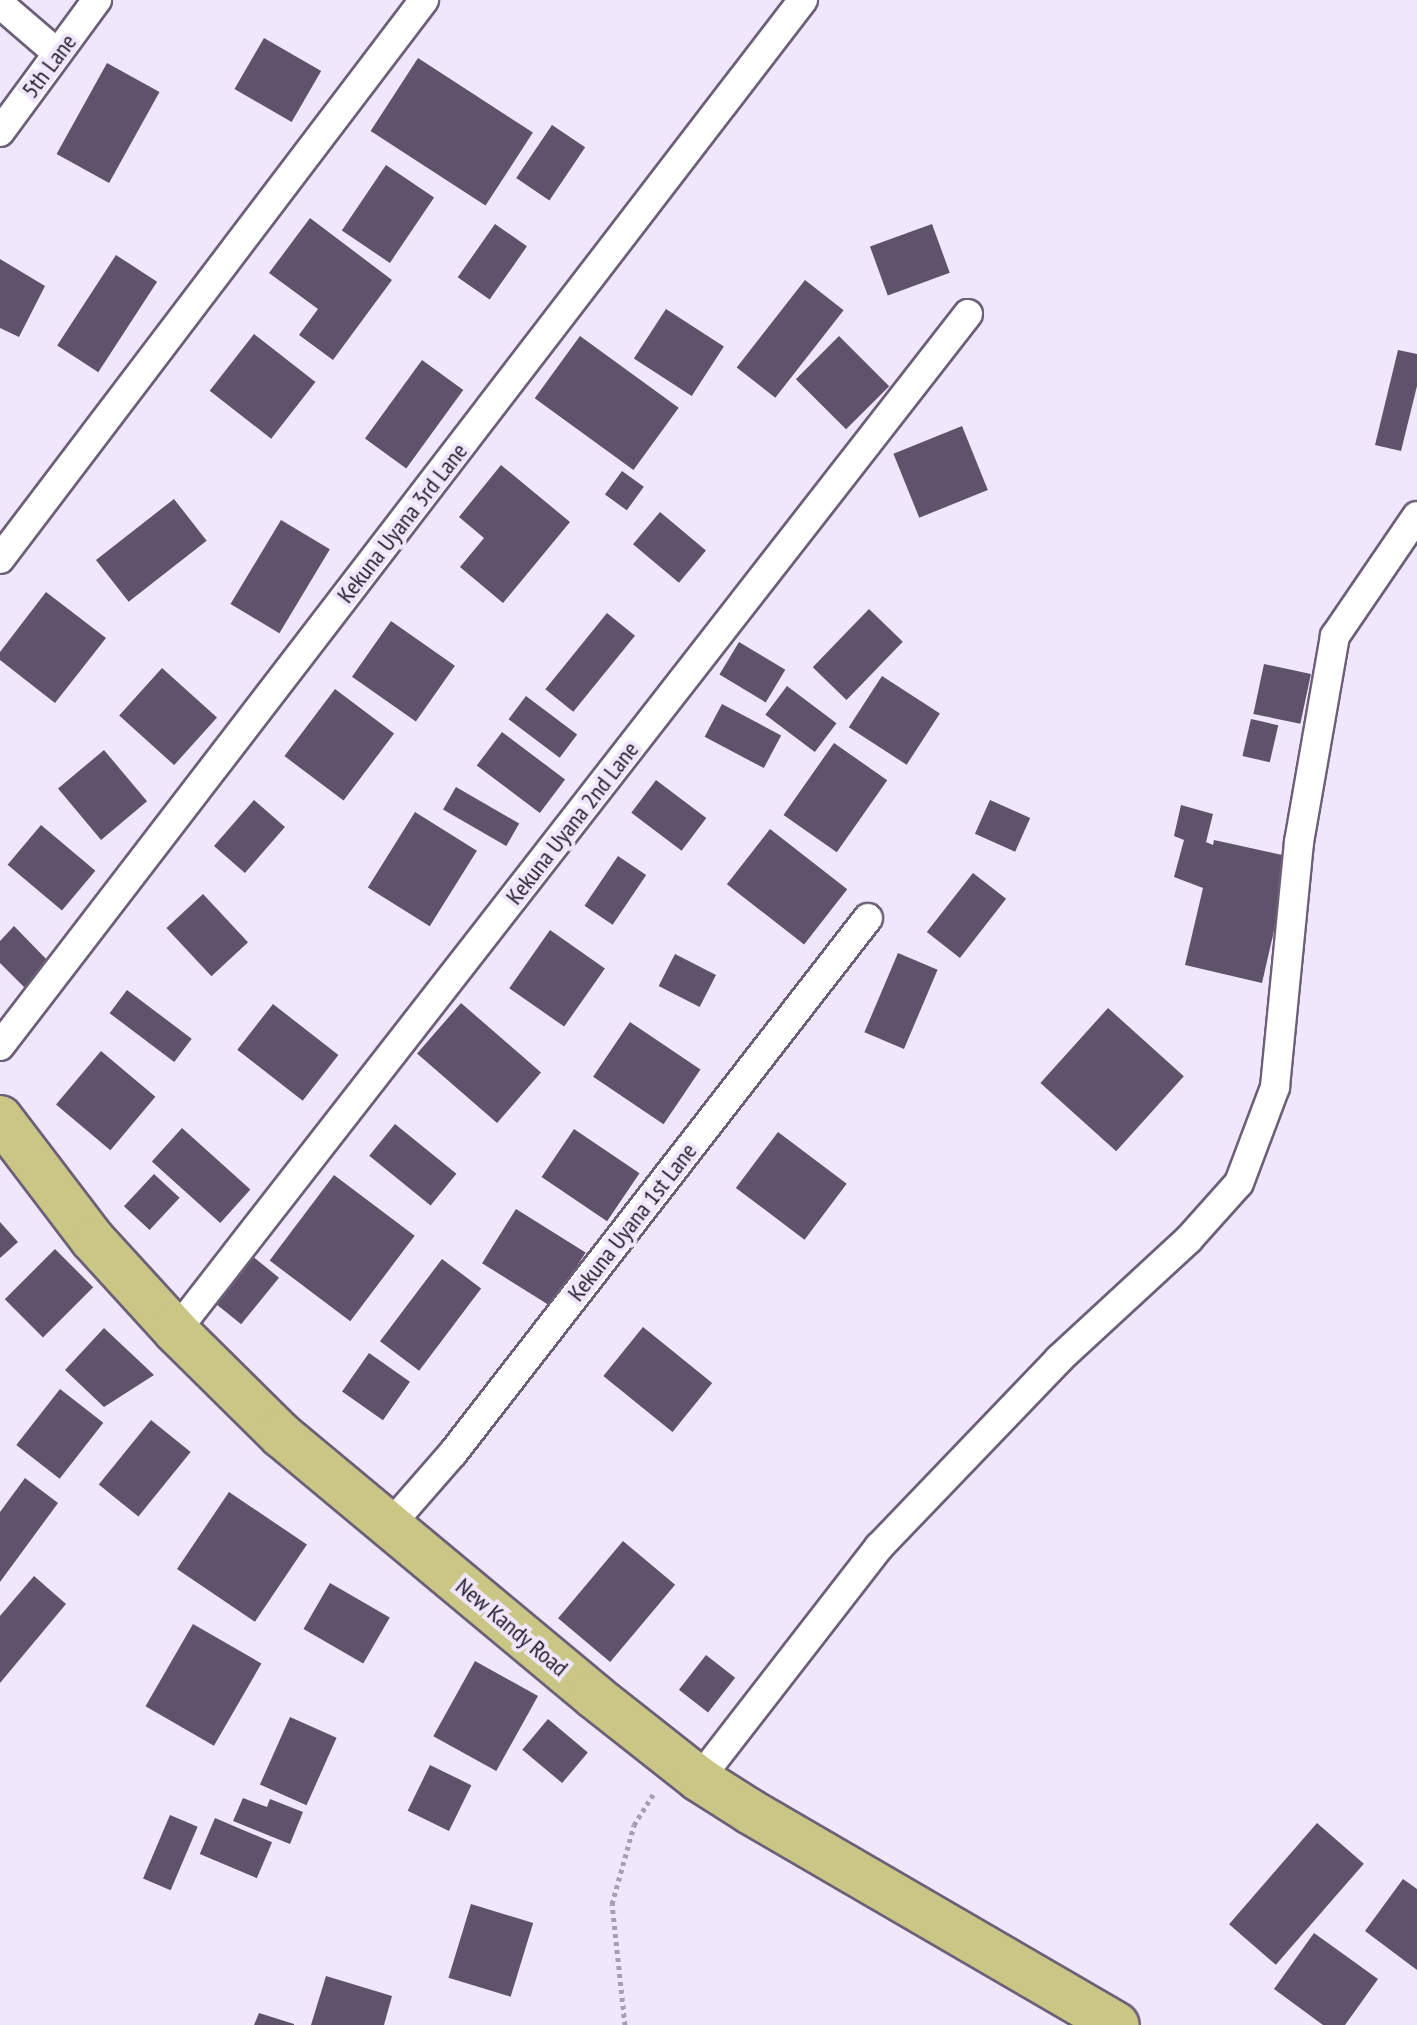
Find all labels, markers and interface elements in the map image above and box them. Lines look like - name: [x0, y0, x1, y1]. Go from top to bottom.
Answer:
- street label: 5th Lane: [16, 28, 82, 104]
- street label: Kekuna Uyana 3rd Lane: [331, 437, 473, 609]
- street label: Kekuna Uyana 2nd Lane: [500, 736, 644, 910]
- street label: Kekuna Uyana 1st Lane: [561, 1137, 703, 1307]
- street label: New Kandy Road: [450, 1571, 574, 1683]

